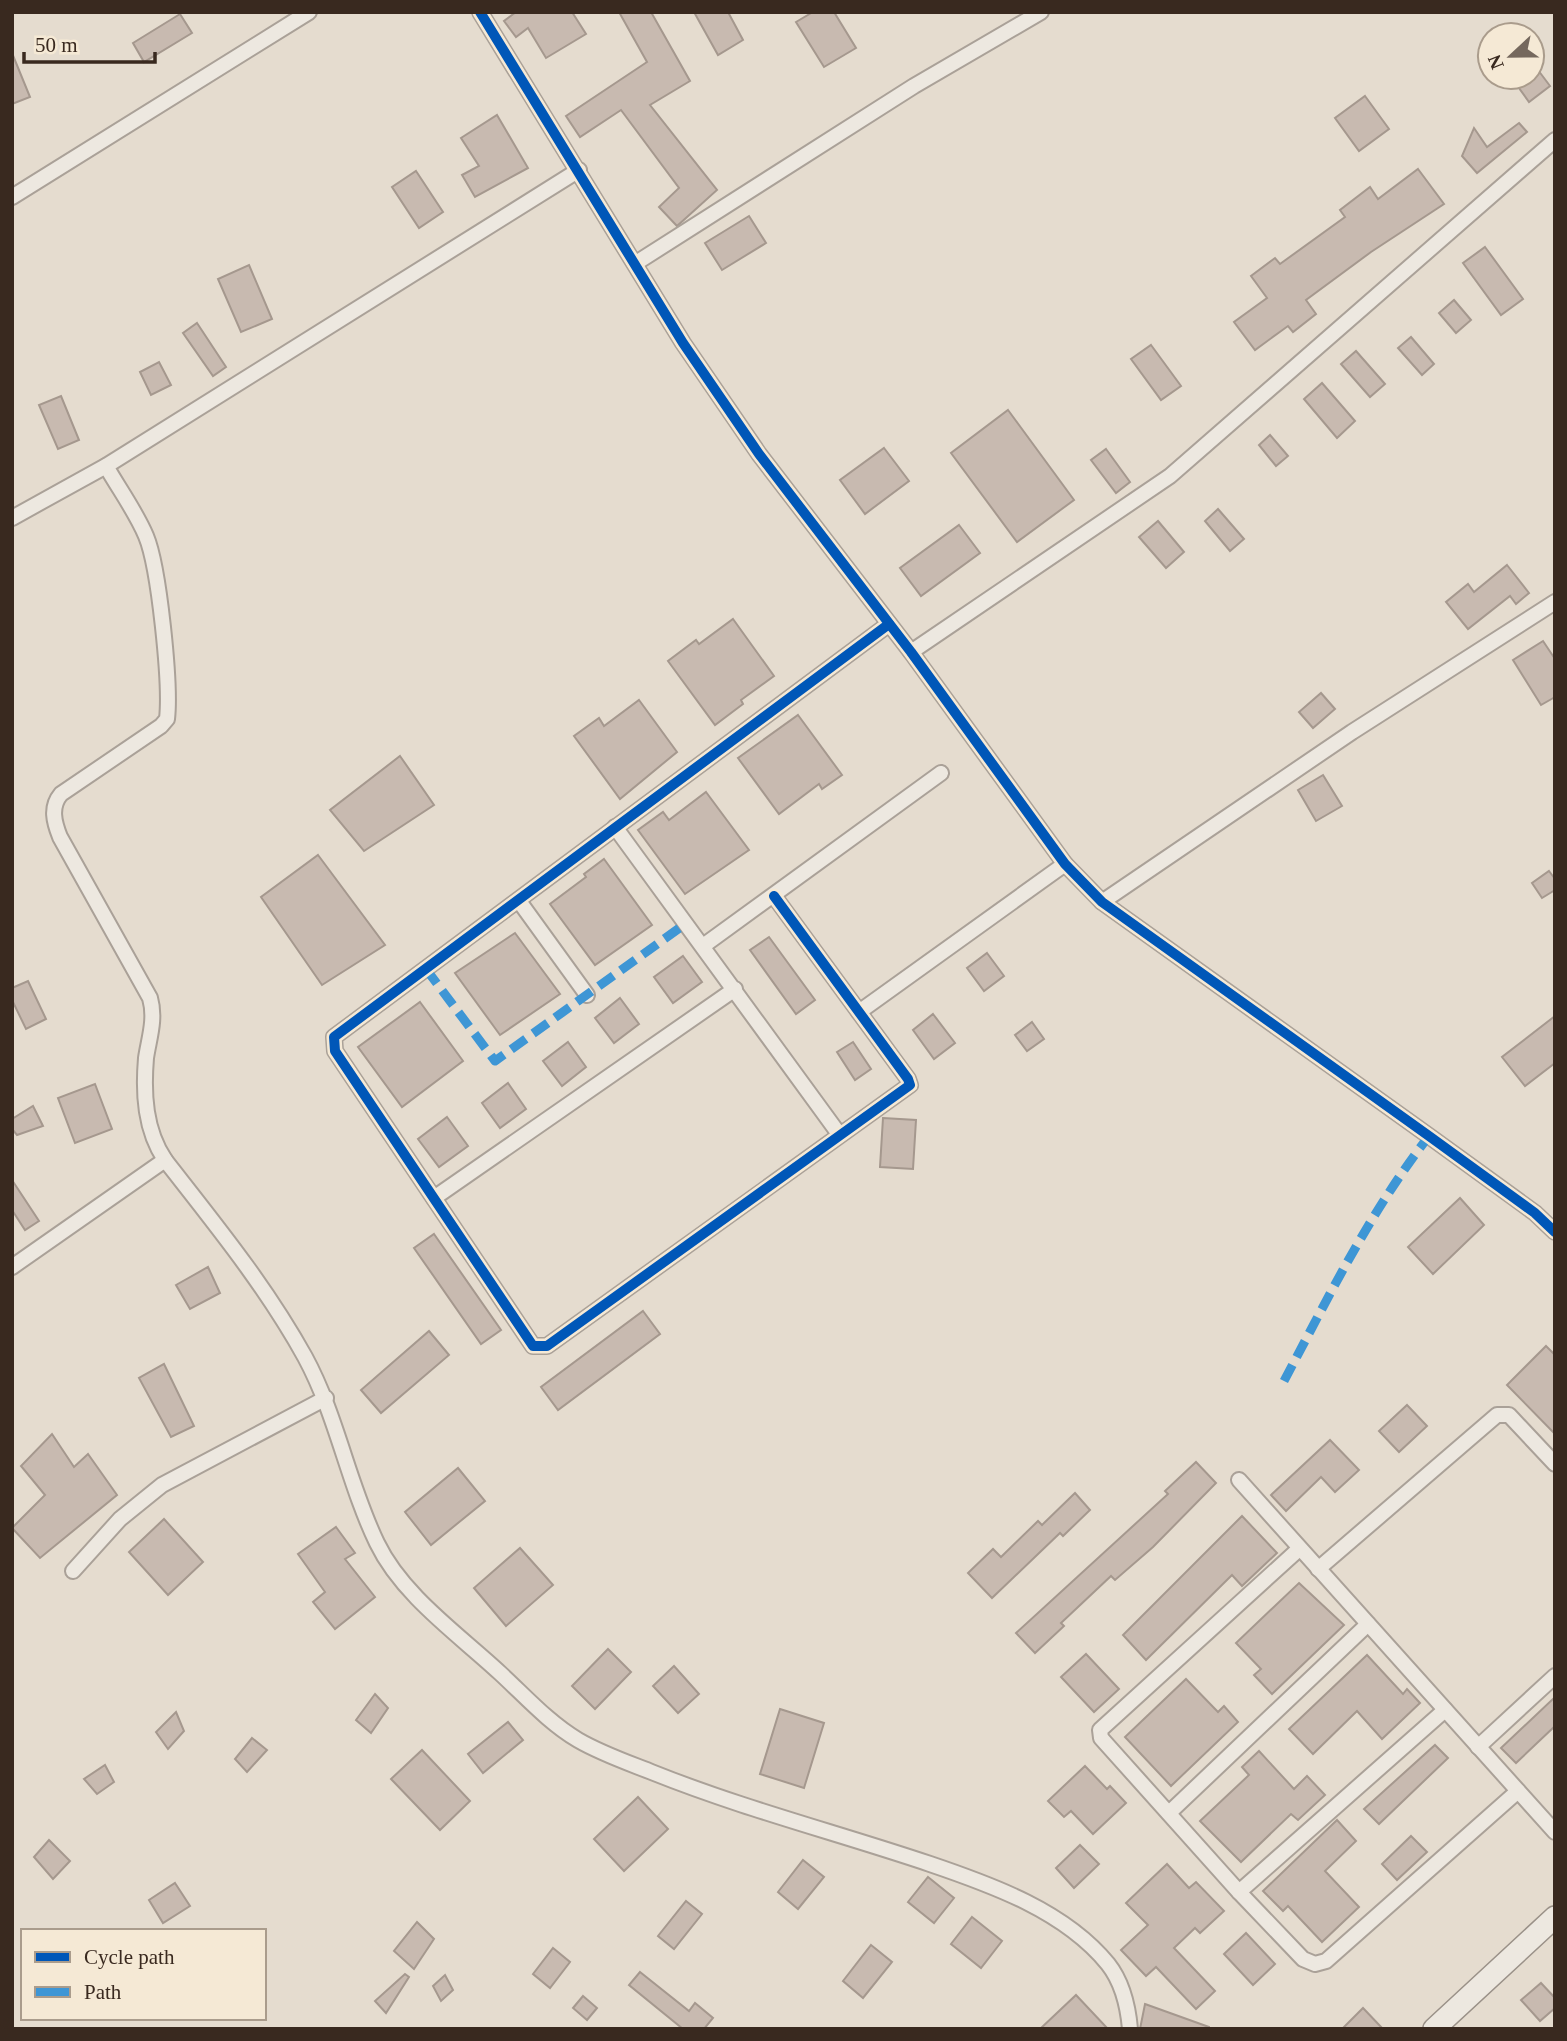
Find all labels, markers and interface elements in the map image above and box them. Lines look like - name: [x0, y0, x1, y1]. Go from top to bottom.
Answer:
- scale bar: [24, 21, 156, 65]
- north arrow: [1476, 21, 1546, 91]
- text: 50 m: [35, 33, 78, 57]
- text: N: [1483, 52, 1508, 72]
- legend: [21, 1929, 266, 2020]
- text: Cycle path: [84, 1945, 175, 1969]
- text: Path: [84, 1980, 122, 2004]

